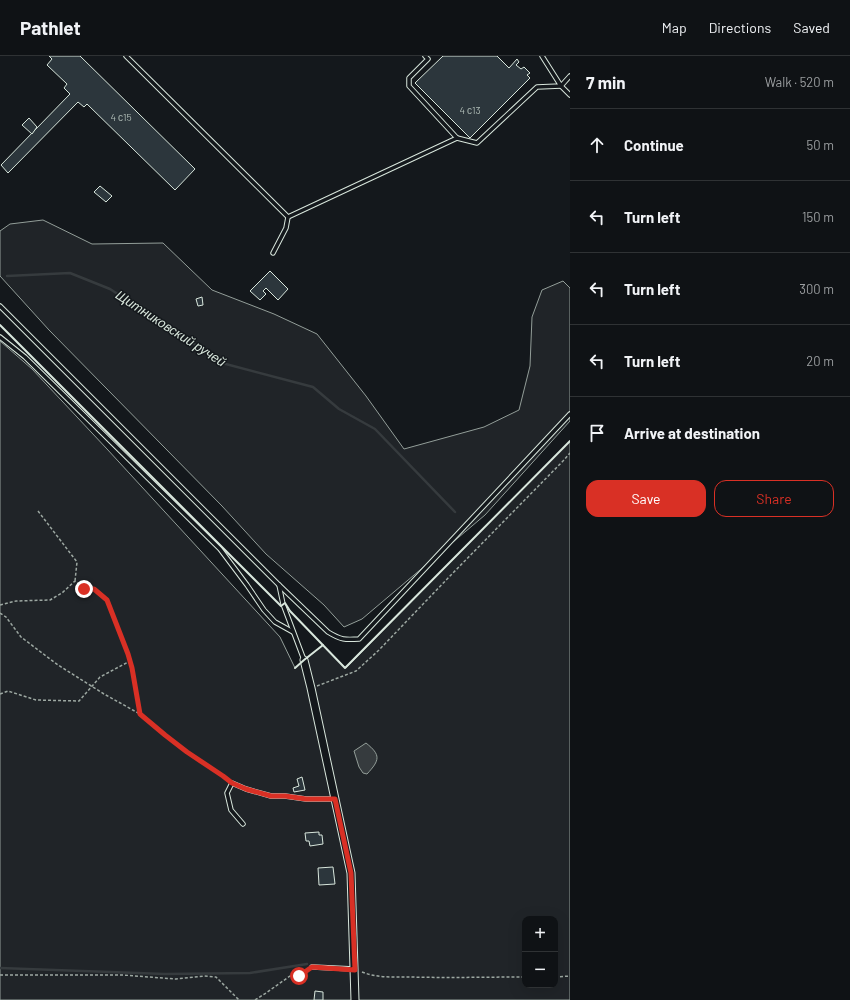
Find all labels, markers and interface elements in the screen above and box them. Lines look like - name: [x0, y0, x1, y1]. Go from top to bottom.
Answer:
- text: Pathlet: [20, 16, 81, 39]
- text: Map: [662, 19, 687, 36]
- text: Directions: [709, 19, 771, 36]
- text: Saved: [793, 19, 830, 36]
- text: 7 min: [586, 72, 626, 92]
- text: Walk · 520 m: [765, 74, 834, 90]
- house number: 4 с13: [459, 104, 481, 116]
- house number: 4 с15: [110, 111, 132, 123]
- icon: ahead: [586, 134, 608, 156]
- text: Continue: [624, 136, 684, 154]
- text: 50 m: [807, 137, 834, 153]
- icon: left: [586, 206, 608, 228]
- text: Turn left: [624, 208, 680, 226]
- text: 150 m: [802, 209, 834, 225]
- icon: left: [586, 278, 608, 300]
- text: Turn left: [624, 280, 680, 298]
- text: 300 m: [799, 281, 834, 297]
- water label: Щитниковский ручей: [113, 286, 229, 370]
- icon: left: [586, 350, 608, 372]
- text: Turn left: [624, 352, 680, 370]
- text: 20 m: [806, 353, 834, 369]
- icon: arrive: [586, 422, 608, 444]
- text: Arrive at destination: [624, 424, 760, 442]
- button: Save: [586, 480, 706, 517]
- button: Share: [714, 480, 834, 517]
- route end: [75, 580, 93, 598]
- map controls: [522, 916, 558, 988]
- button: +: [522, 916, 558, 952]
- button: −: [522, 952, 558, 988]
- route start: [290, 967, 308, 985]

